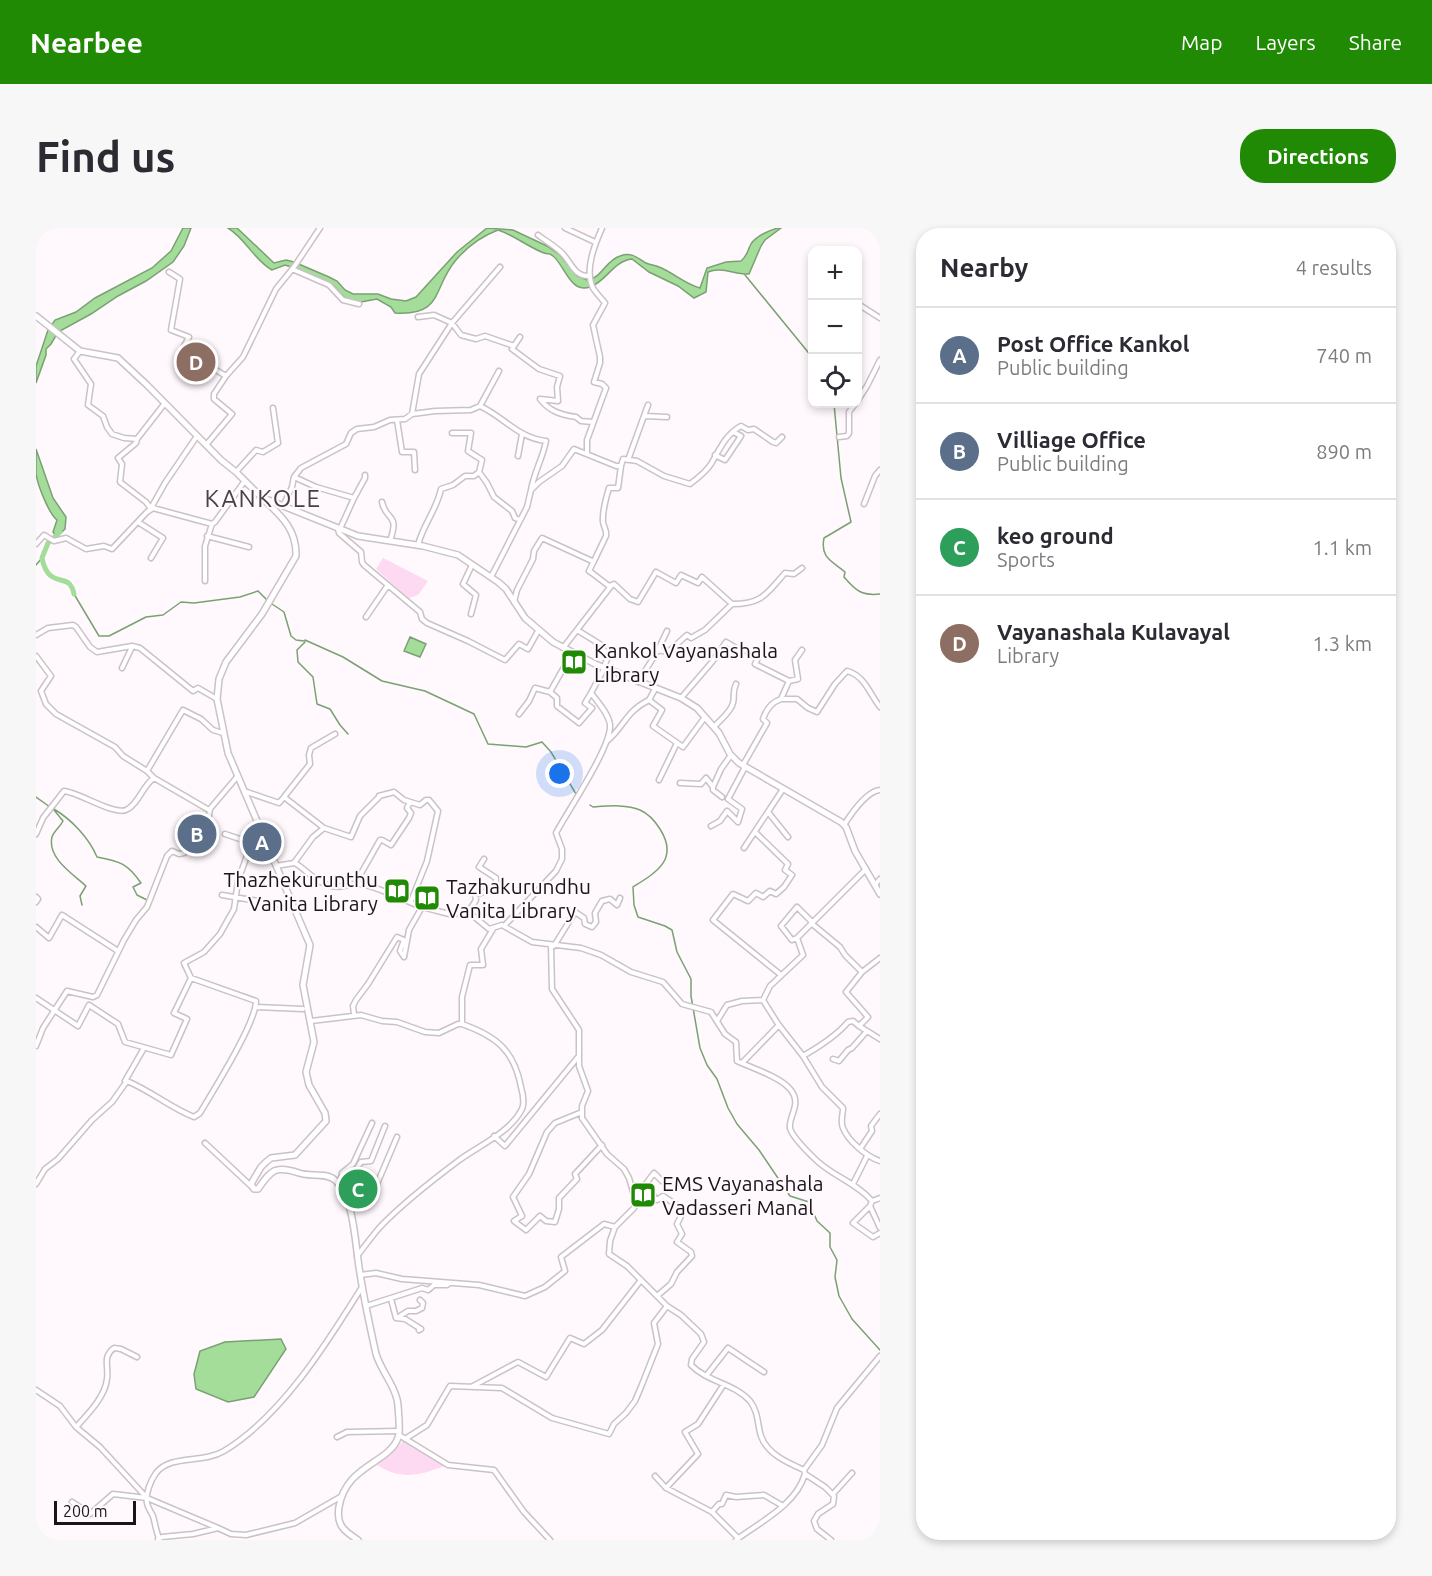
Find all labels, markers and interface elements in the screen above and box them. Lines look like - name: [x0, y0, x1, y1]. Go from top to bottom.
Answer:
- text: Nearbee: [30, 27, 143, 58]
- text: Map: [1181, 30, 1222, 54]
- text: Layers: [1255, 30, 1316, 54]
- text: Share: [1349, 30, 1402, 54]
- button: Directions: [1240, 129, 1396, 183]
- text: Find us: [36, 133, 175, 180]
- map controls: [808, 246, 862, 408]
- button: +: [808, 246, 862, 300]
- text: Nearby: [940, 253, 1028, 282]
- text: 4 results: [1296, 256, 1372, 279]
- button: −: [808, 300, 862, 354]
- text: Post Office Kankol: [997, 331, 1189, 356]
- pin: D: [176, 340, 216, 384]
- text: A: [952, 344, 967, 367]
- text: 740 m: [1316, 344, 1372, 367]
- button: locate: [808, 354, 862, 408]
- text: Public building: [997, 356, 1129, 379]
- text: Villiage Office: [997, 427, 1146, 452]
- text: B: [953, 440, 966, 463]
- text: 890 m: [1316, 440, 1372, 463]
- text: Public building: [997, 452, 1129, 475]
- district label: KANKOLE: [205, 485, 321, 512]
- text: keo ground: [997, 523, 1114, 548]
- text: C: [953, 536, 966, 559]
- text: 1.1 km: [1313, 536, 1372, 559]
- text: Sports: [997, 548, 1055, 571]
- text: Vayanashala Kulavayal: [997, 619, 1230, 644]
- text: D: [952, 632, 967, 655]
- text: 1.3 km: [1313, 632, 1372, 655]
- place label: Kankol Vayanashala Library: [594, 638, 778, 686]
- text: Library: [997, 644, 1059, 667]
- library icon: Kankol Vayanashala Library: [559, 647, 589, 677]
- your location: [545, 759, 574, 788]
- pin: B: [178, 812, 216, 856]
- pin: A: [242, 820, 282, 864]
- place label: Thazhekurunthu Vanita Library: [224, 867, 378, 915]
- place label: Tazhakurundhu Vanita Library: [446, 874, 591, 922]
- library icon: Thazhekurunthu Vanita Library: [382, 876, 412, 906]
- library icon: Tazhakurundhu Vanita Library: [412, 883, 442, 913]
- pin: C: [338, 1166, 378, 1212]
- place label: EMS Vayanashala Vadasseri Manal: [662, 1171, 824, 1219]
- library icon: EMS Vayanashala Vadasseri Manal: [628, 1180, 658, 1210]
- scale bar: [54, 1498, 136, 1526]
- text: 200 m: [63, 1502, 108, 1520]

